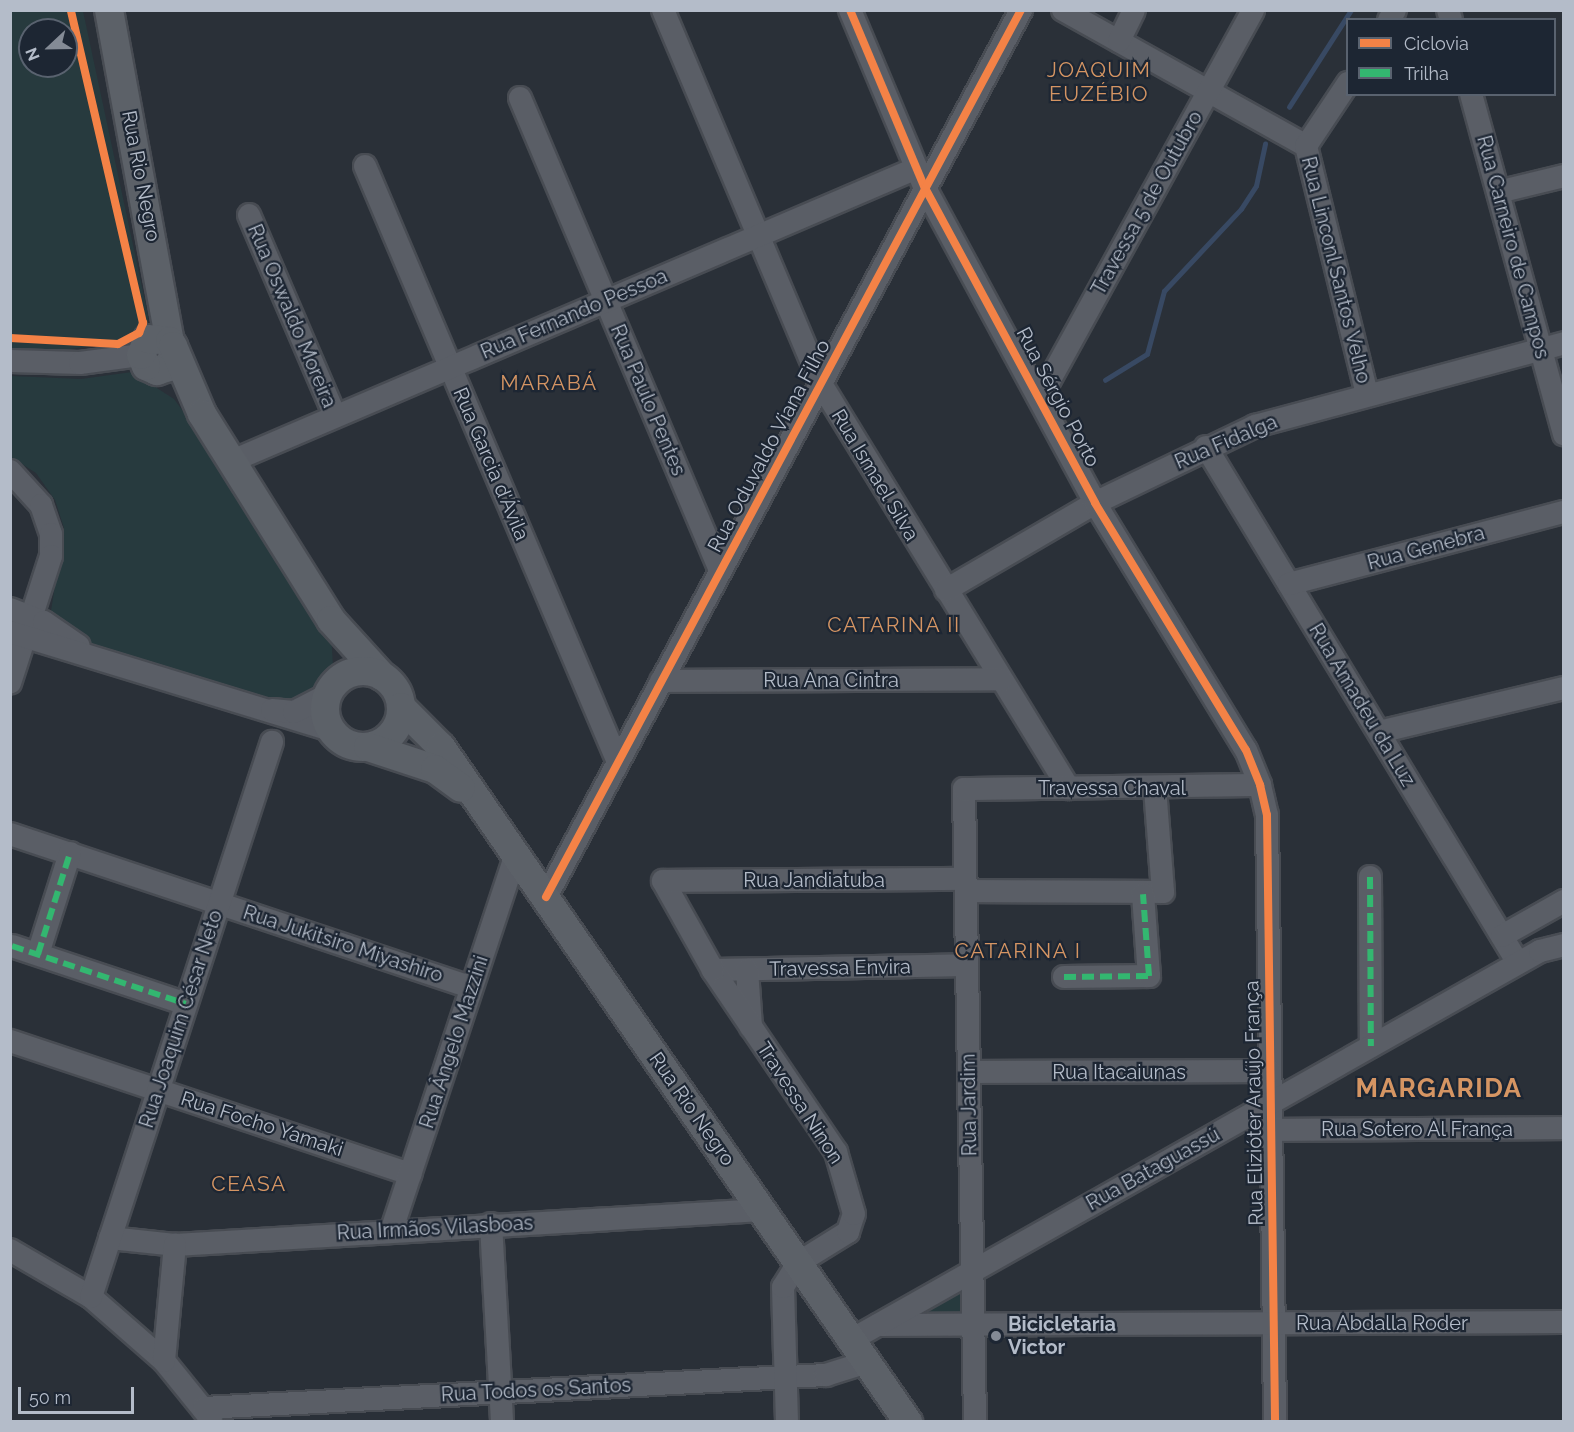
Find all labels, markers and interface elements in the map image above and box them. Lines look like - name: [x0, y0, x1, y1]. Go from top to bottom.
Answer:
- north arrow: [18, 18, 78, 78]
- legend: [1346, 18, 1556, 96]
- text: Ciclovia: [1404, 33, 1469, 54]
- text: N: [22, 45, 44, 63]
- district label: JOAQUIM EUZÉBIO: [1047, 57, 1151, 107]
- text: Trilha: [1404, 63, 1449, 84]
- street label: Travessa 5 de Outubro: [1086, 107, 1208, 299]
- street label: Rua Rio Negro: [117, 108, 165, 244]
- street label: Rua Carneiro de Campos: [1472, 133, 1554, 361]
- street label: Rua Linconl Santos Velho: [1296, 153, 1376, 387]
- street label: Rua Oswaldo Moreira: [242, 221, 342, 411]
- street label: Rua Fernando Pessoa: [477, 264, 671, 364]
- street label: Rua Paulo Pentes: [605, 321, 691, 479]
- street label: Rua Sérgio Porto: [1011, 323, 1105, 471]
- street label: Rua Oduvaldo Viana Filho: [703, 335, 835, 557]
- district label: MARABÁ: [500, 370, 598, 396]
- street label: Rua Garcia d'Ávila: [448, 384, 534, 544]
- street label: Rua Ismael Silva: [826, 405, 924, 545]
- street label: Rua Fidalga: [1171, 410, 1281, 474]
- street label: Rua Genebra: [1365, 521, 1487, 575]
- district label: CATARINA II: [827, 612, 961, 638]
- street label: Rua Amadeu da Luz: [1304, 619, 1420, 791]
- street label: Rua Ana Cintra: [763, 668, 899, 692]
- street label: Travessa Chaval: [1038, 776, 1186, 800]
- street label: Rua Jandiatuba: [743, 868, 885, 892]
- street label: Rua Jukitsiro Miyashiro: [240, 900, 446, 988]
- street label: Rua Joaquim César Neto: [134, 907, 228, 1131]
- district label: CATARINA I: [954, 938, 1082, 964]
- street label: Rua Ângelo Mazzini: [415, 952, 493, 1132]
- street label: Travessa Envira: [769, 955, 911, 981]
- street label: Rua Elizióter Araújo França: [1240, 980, 1268, 1226]
- street label: Travessa Ninon: [752, 1038, 848, 1168]
- street label: Rua Rio Negro: [644, 1048, 740, 1170]
- street label: Rua Jardim: [956, 1053, 982, 1157]
- street label: Rua Itacaiunas: [1052, 1060, 1186, 1084]
- district label: MARGARIDA: [1355, 1073, 1523, 1105]
- street label: Rua Focho Yamaki: [178, 1086, 346, 1162]
- street label: Rua Sotero Al França: [1320, 1117, 1514, 1141]
- street label: Rua Bataguassú: [1082, 1122, 1224, 1216]
- district label: CEASA: [211, 1171, 287, 1197]
- street label: Rua Irmãos Vilasboas: [336, 1211, 534, 1245]
- street label: Rua Abdalla Roder: [1296, 1311, 1468, 1335]
- place label: Bicicletaria Victor: [1008, 1312, 1116, 1359]
- marker: Bicicletaria Victor: [989, 1329, 1003, 1343]
- street label: Rua Todos os Santos: [440, 1373, 632, 1407]
- scale bar: [21, 1375, 136, 1413]
- text: 50 m: [29, 1387, 71, 1408]

